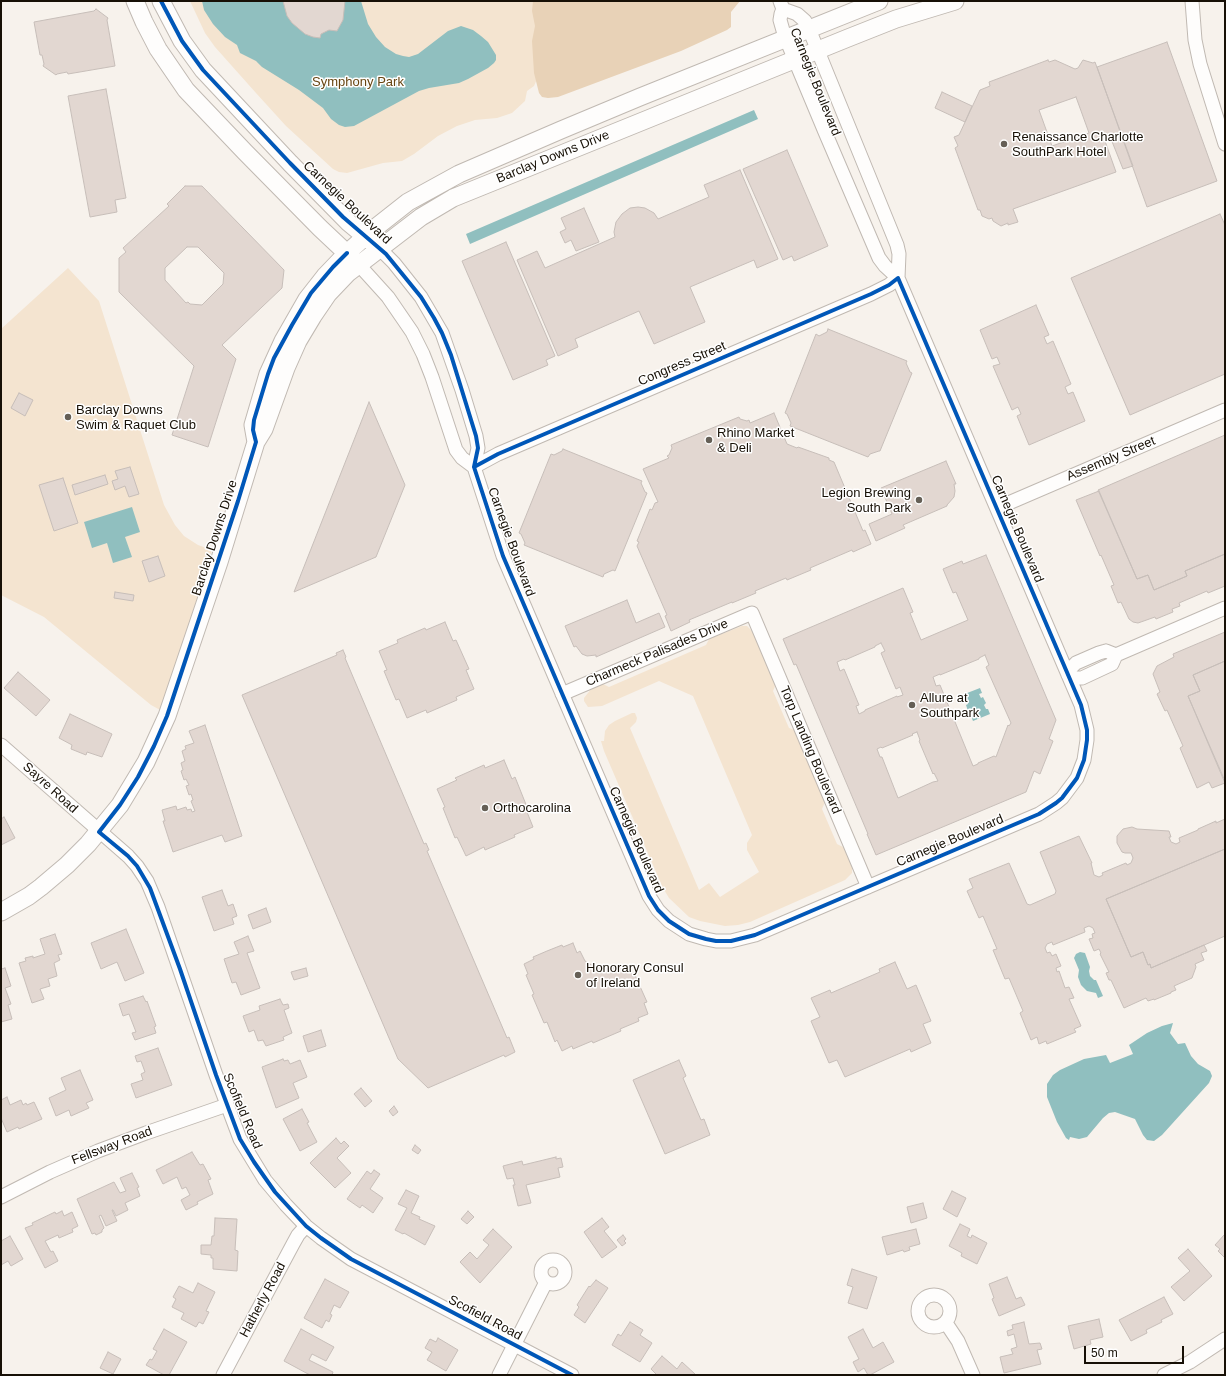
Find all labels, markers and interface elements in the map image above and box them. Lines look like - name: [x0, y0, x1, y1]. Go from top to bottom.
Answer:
- street label: Carnegie Boulevard: [786, 26, 844, 138]
- park label: Symphony Park: [312, 74, 404, 90]
- street label: Barclay Downs Drive: [494, 127, 612, 187]
- place label: Renaissance Charlotte SouthPark Hotel: [1012, 129, 1144, 160]
- marker: Renaissance Charlotte SouthPark Hotel: [999, 139, 1009, 149]
- street label: Carnegie Boulevard: [300, 158, 394, 248]
- street label: Congress Street: [636, 338, 728, 390]
- place label: Barclay Downs Swim & Raquet Club: [76, 402, 196, 433]
- marker: Barclay Downs Swim & Raquet Club: [63, 412, 73, 422]
- place label: Rhino Market & Deli: [717, 425, 794, 456]
- street label: Assembly Street: [1064, 433, 1158, 485]
- marker: Rhino Market & Deli: [704, 435, 714, 445]
- street label: Carnegie Boulevard: [987, 473, 1047, 585]
- street label: Barclay Downs Drive: [189, 478, 241, 598]
- street label: Carnegie Boulevard: [484, 485, 538, 599]
- place label: Legion Brewing South Park: [821, 485, 911, 516]
- marker: Legion Brewing South Park: [914, 495, 924, 505]
- street label: Charmeck Palisades Drive: [583, 616, 731, 690]
- street label: Torp Landing Boulevard: [776, 684, 844, 816]
- place label: Allure at Southpark: [920, 690, 979, 721]
- marker: Allure at Southpark: [907, 700, 917, 710]
- street label: Sayre Road: [19, 759, 81, 817]
- street label: Carnegie Boulevard: [606, 784, 666, 896]
- place label: Orthocarolina: [493, 800, 571, 816]
- marker: Orthocarolina: [480, 803, 490, 813]
- street label: Carnegie Boulevard: [894, 811, 1006, 871]
- place label: Honorary Consul of Ireland: [586, 960, 684, 991]
- marker: Honorary Consul of Ireland: [573, 970, 583, 980]
- street label: Scofield Road: [219, 1071, 265, 1151]
- street label: Fellsway Road: [69, 1123, 155, 1169]
- street label: Hatherly Road: [237, 1260, 289, 1340]
- street label: Scofield Road: [446, 1292, 524, 1344]
- scale bar: [1086, 1338, 1186, 1364]
- text: 50 m: [1091, 1346, 1118, 1360]

